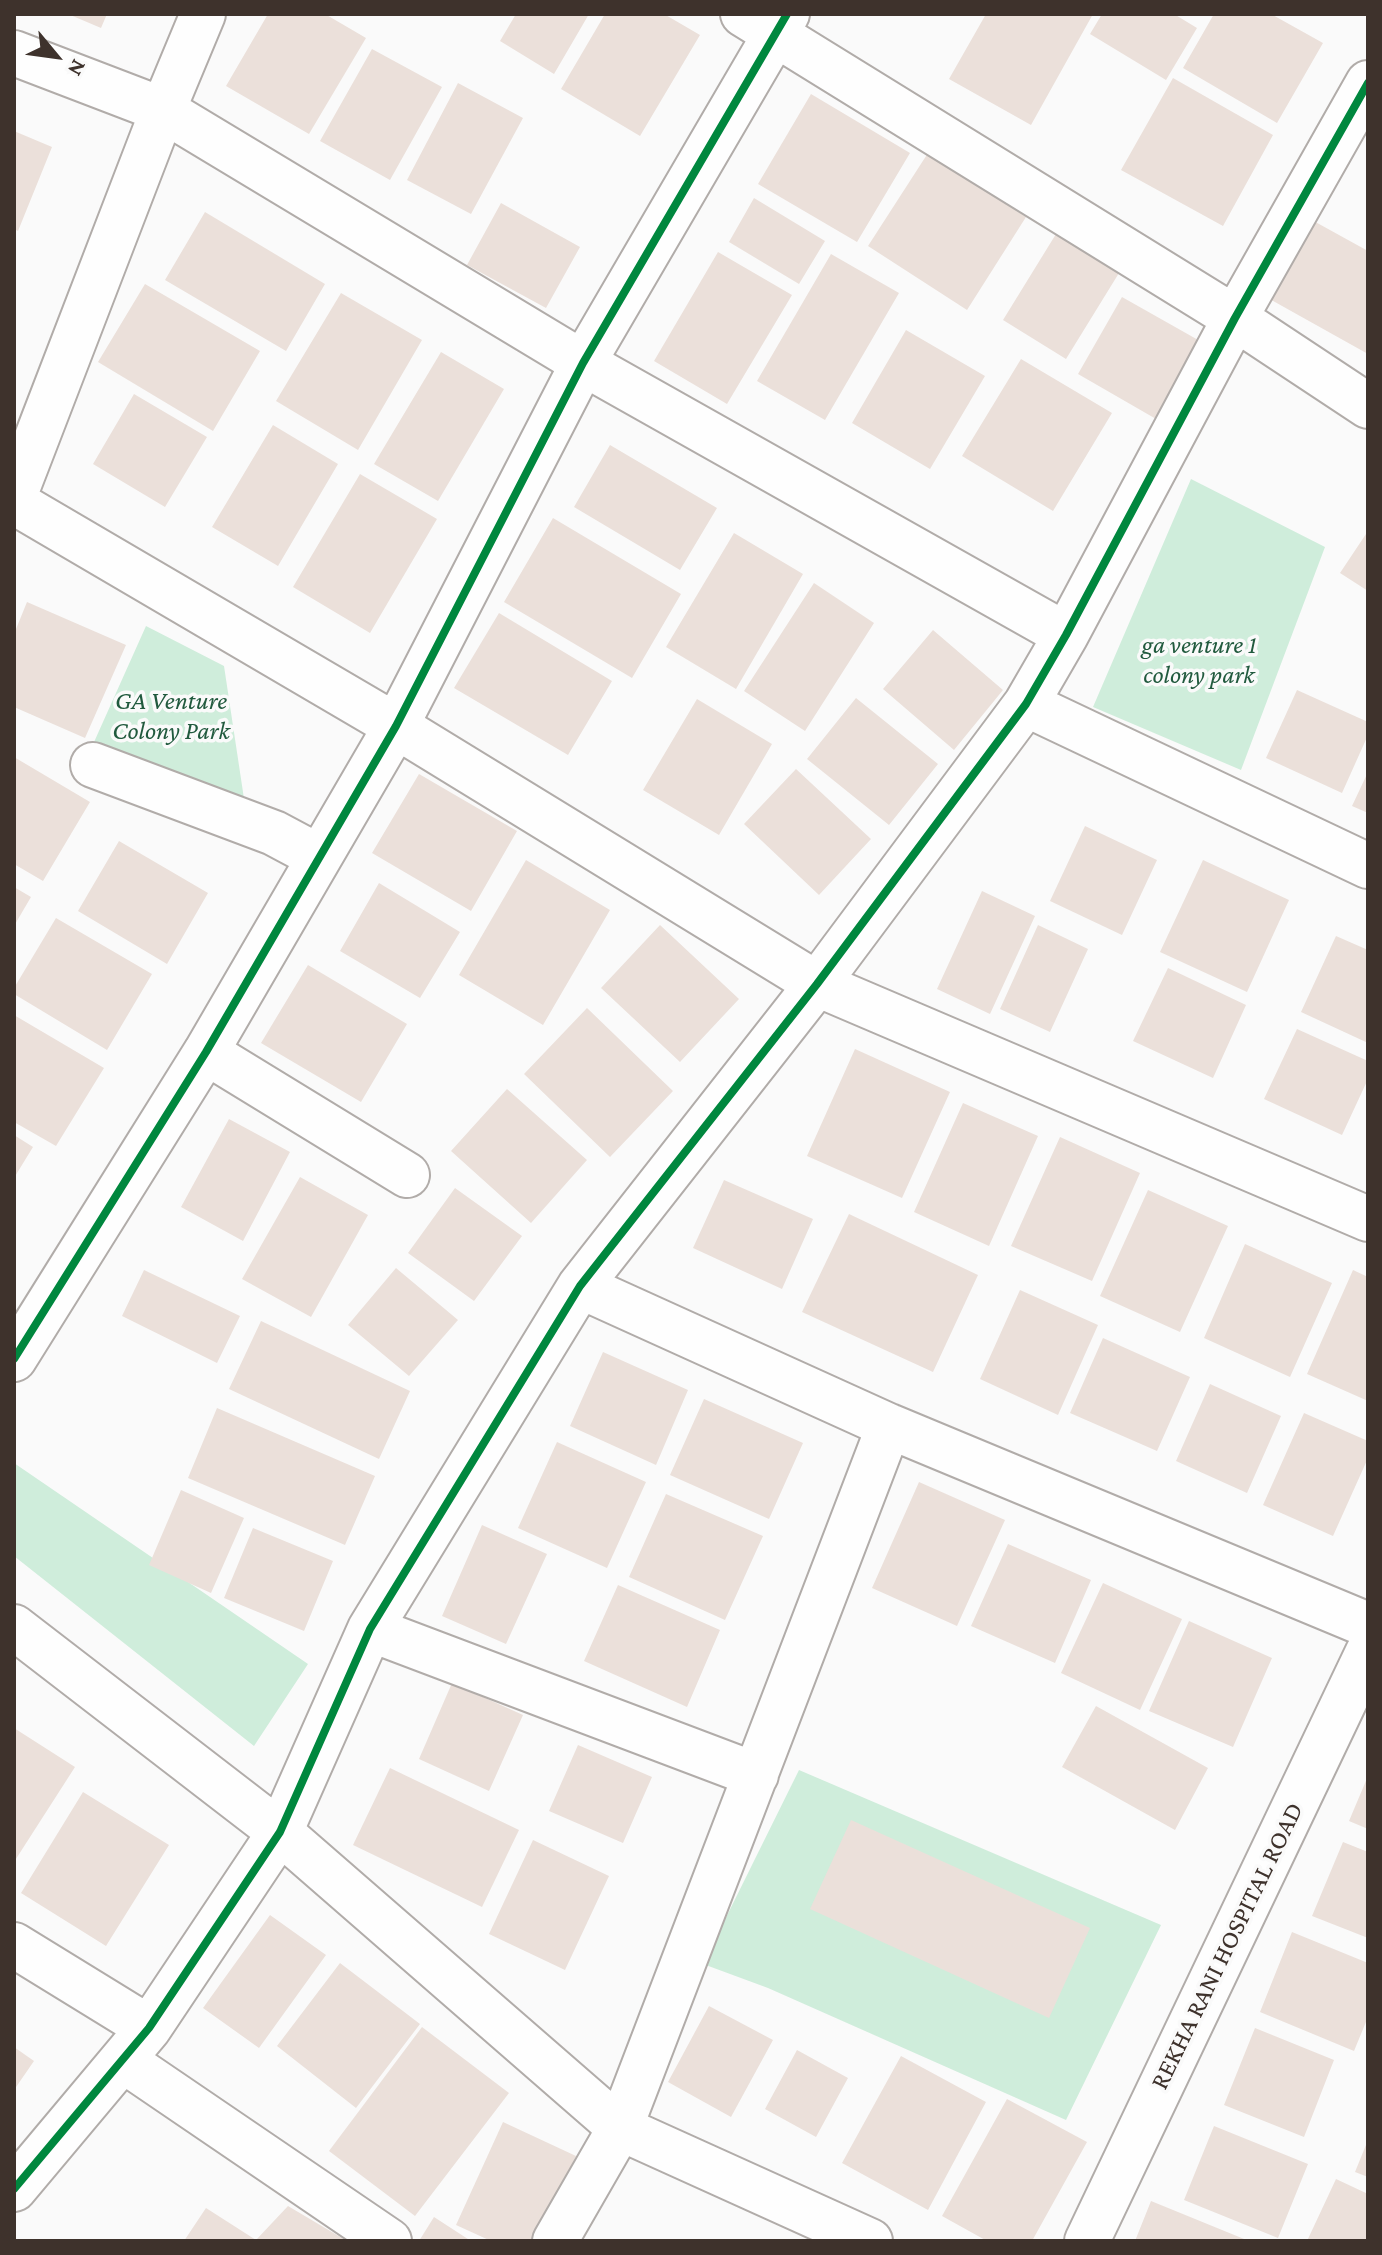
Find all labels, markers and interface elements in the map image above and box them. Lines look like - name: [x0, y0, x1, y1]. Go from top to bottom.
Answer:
- north arrow: [16, 16, 96, 96]
- text: N: [63, 55, 92, 80]
- park label: ga venture 1 colony park: [1141, 629, 1257, 690]
- park label: GA Venture Colony Park: [112, 685, 230, 746]
- street label: REKHA RANI HOSPITAL ROAD: [1144, 1797, 1310, 2095]

